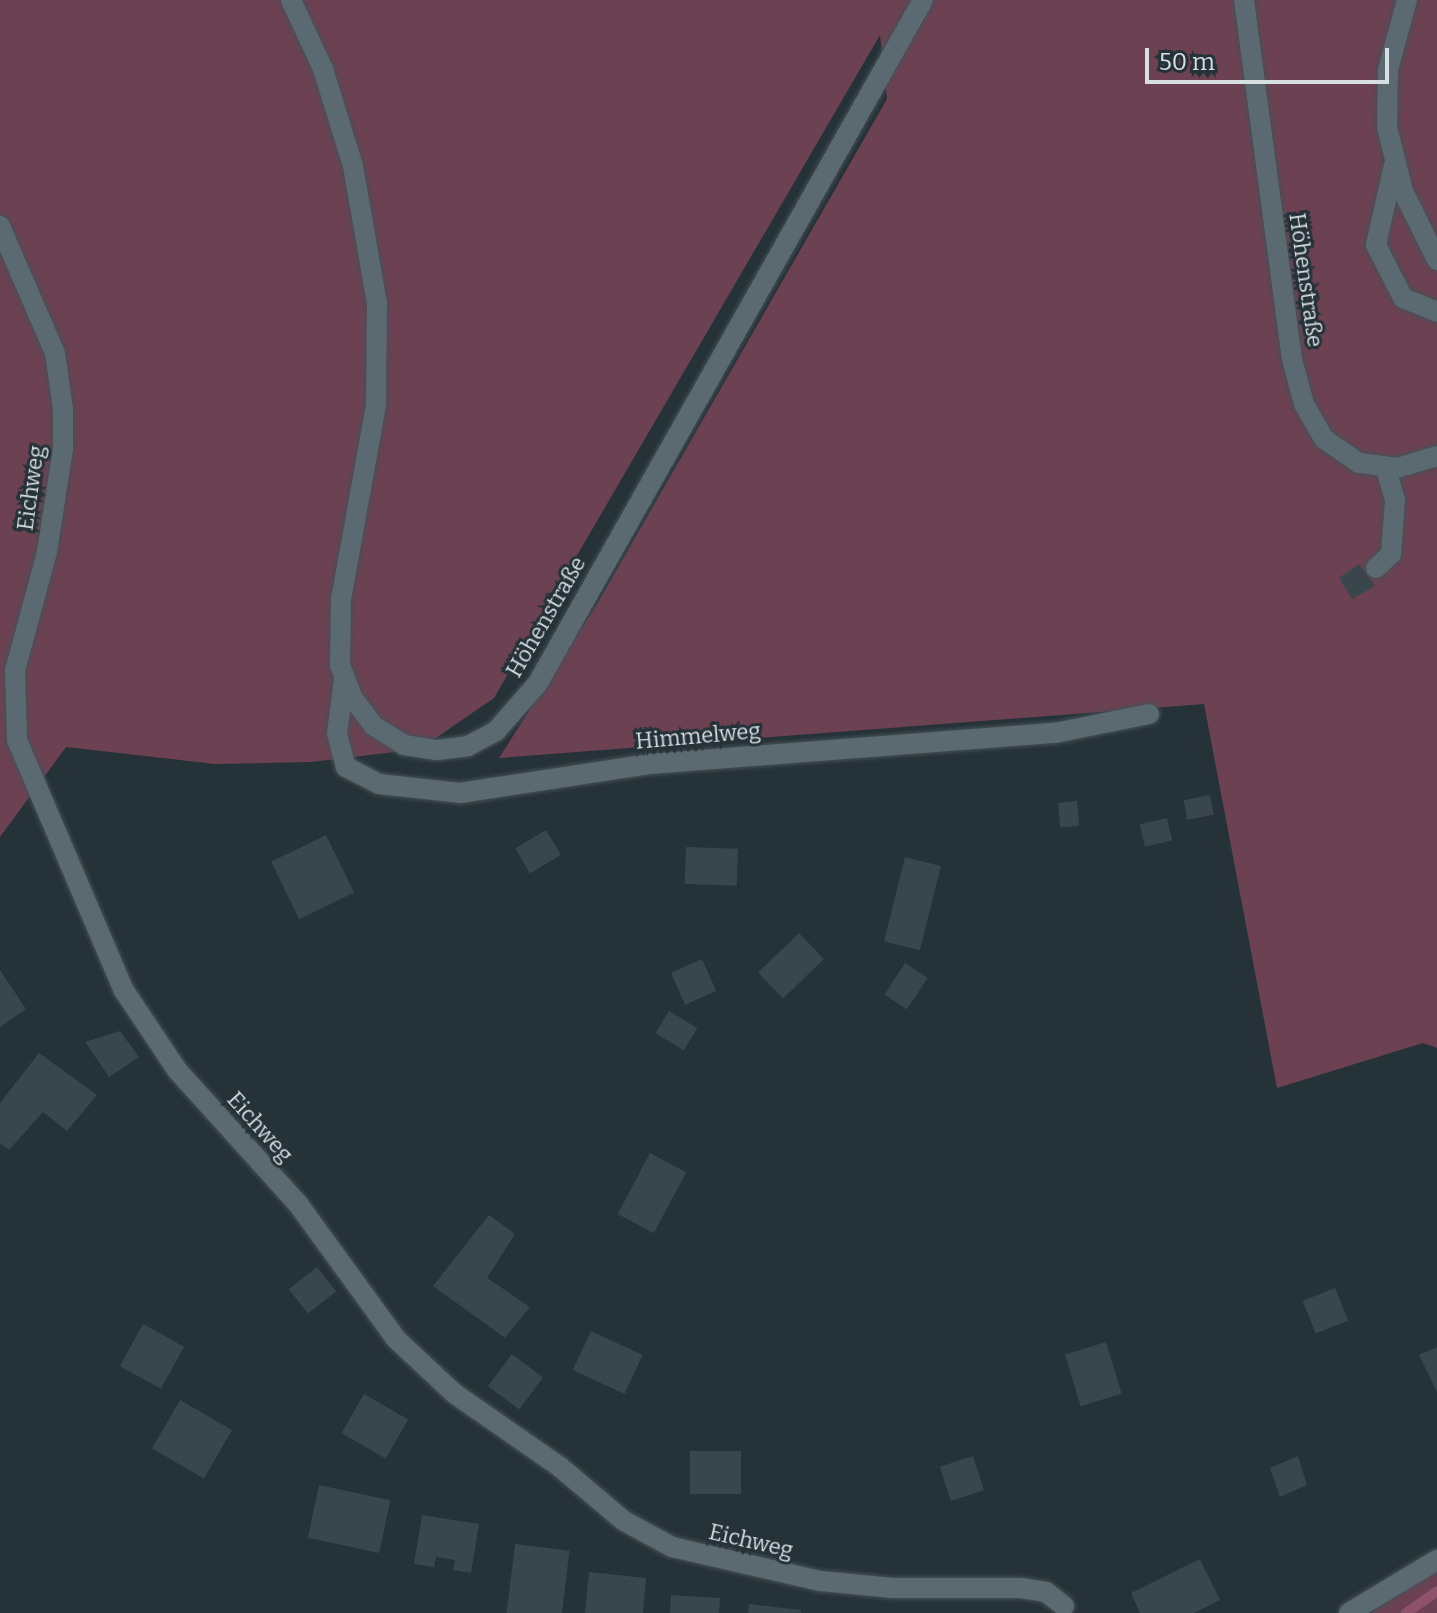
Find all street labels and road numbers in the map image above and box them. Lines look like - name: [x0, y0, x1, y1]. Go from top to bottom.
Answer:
- street label: Höhenstraße: [1284, 211, 1328, 349]
- street label: Eichweg: [12, 444, 50, 532]
- street label: Höhenstraße: [501, 552, 591, 682]
- street label: Himmelweg: [634, 717, 762, 755]
- street label: Eichweg: [222, 1086, 298, 1168]
- street label: Eichweg: [706, 1519, 796, 1563]

